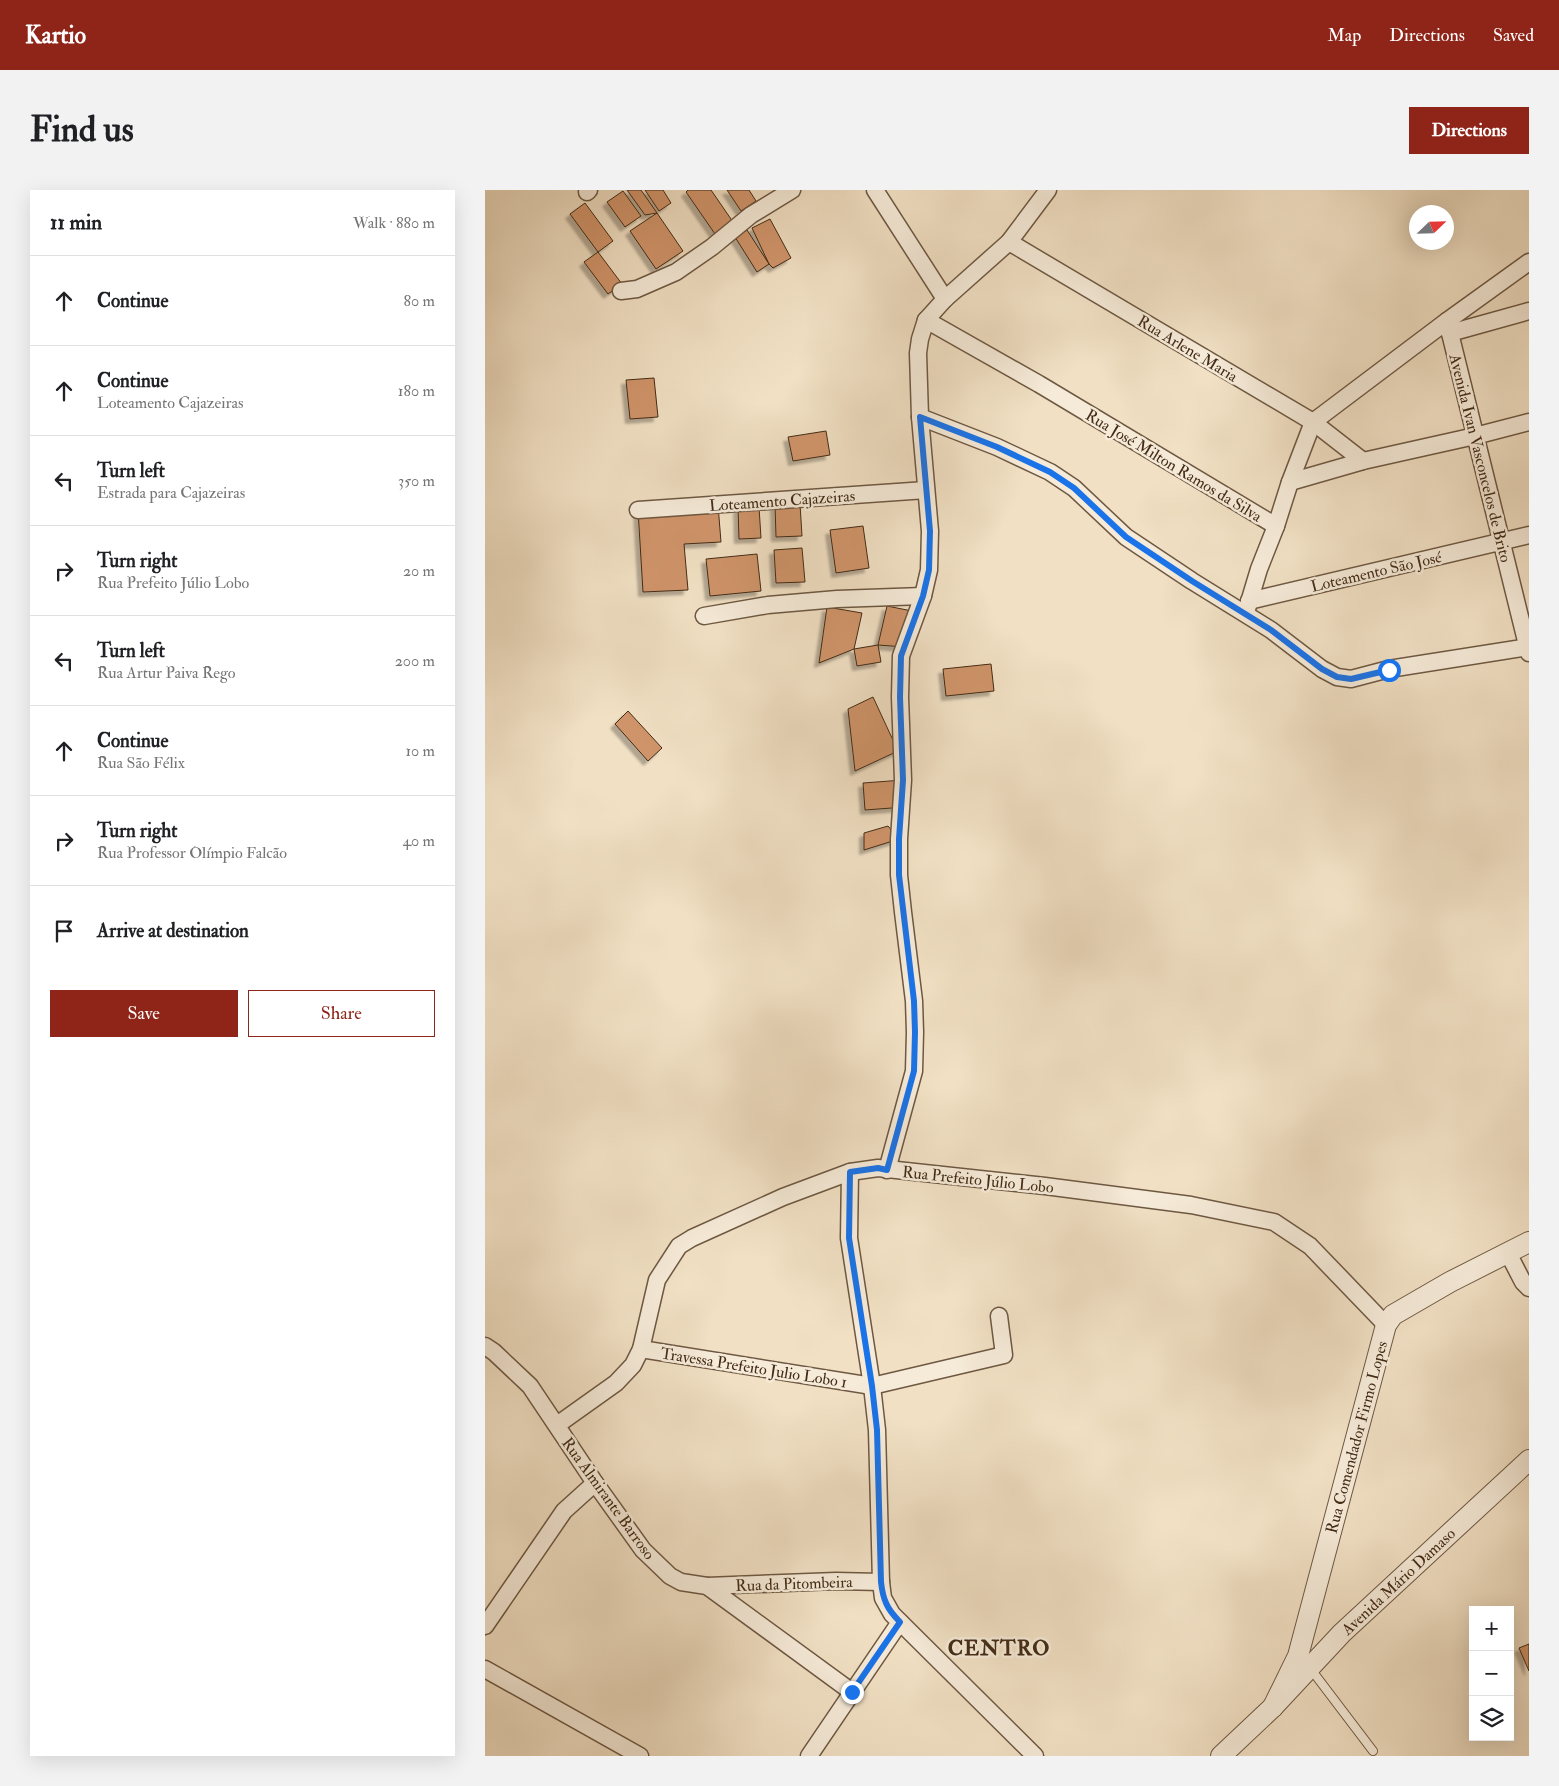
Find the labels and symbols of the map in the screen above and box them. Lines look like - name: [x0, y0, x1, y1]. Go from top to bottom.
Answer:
- north arrow: [1409, 205, 1454, 250]
- street label: Rua Arlene Maria: [1134, 311, 1242, 387]
- street label: Avenida Ivan Vasconcelos de Brito: [1444, 351, 1516, 565]
- street label: Rua José Milton Ramos da Silva: [1081, 405, 1266, 528]
- street label: Loteamento Cajazeiras: [708, 486, 856, 516]
- street label: Loteamento São José: [1309, 547, 1444, 598]
- route start: [1378, 659, 1401, 682]
- street label: Rua Prefeito Júlio Lobo: [901, 1162, 1055, 1199]
- street label: Rua Comendador Firmo Lopes: [1322, 1339, 1393, 1536]
- street label: Travessa Prefeito Julio Lobo 1: [659, 1343, 849, 1394]
- street label: Rua Almirante Barroso: [557, 1434, 659, 1564]
- street label: Avenida Mário Damaso: [1337, 1524, 1460, 1640]
- street label: Rua da Pitombeira: [735, 1572, 853, 1596]
- district label: CENTRO: [948, 1635, 1050, 1662]
- route end: [841, 1681, 864, 1704]

